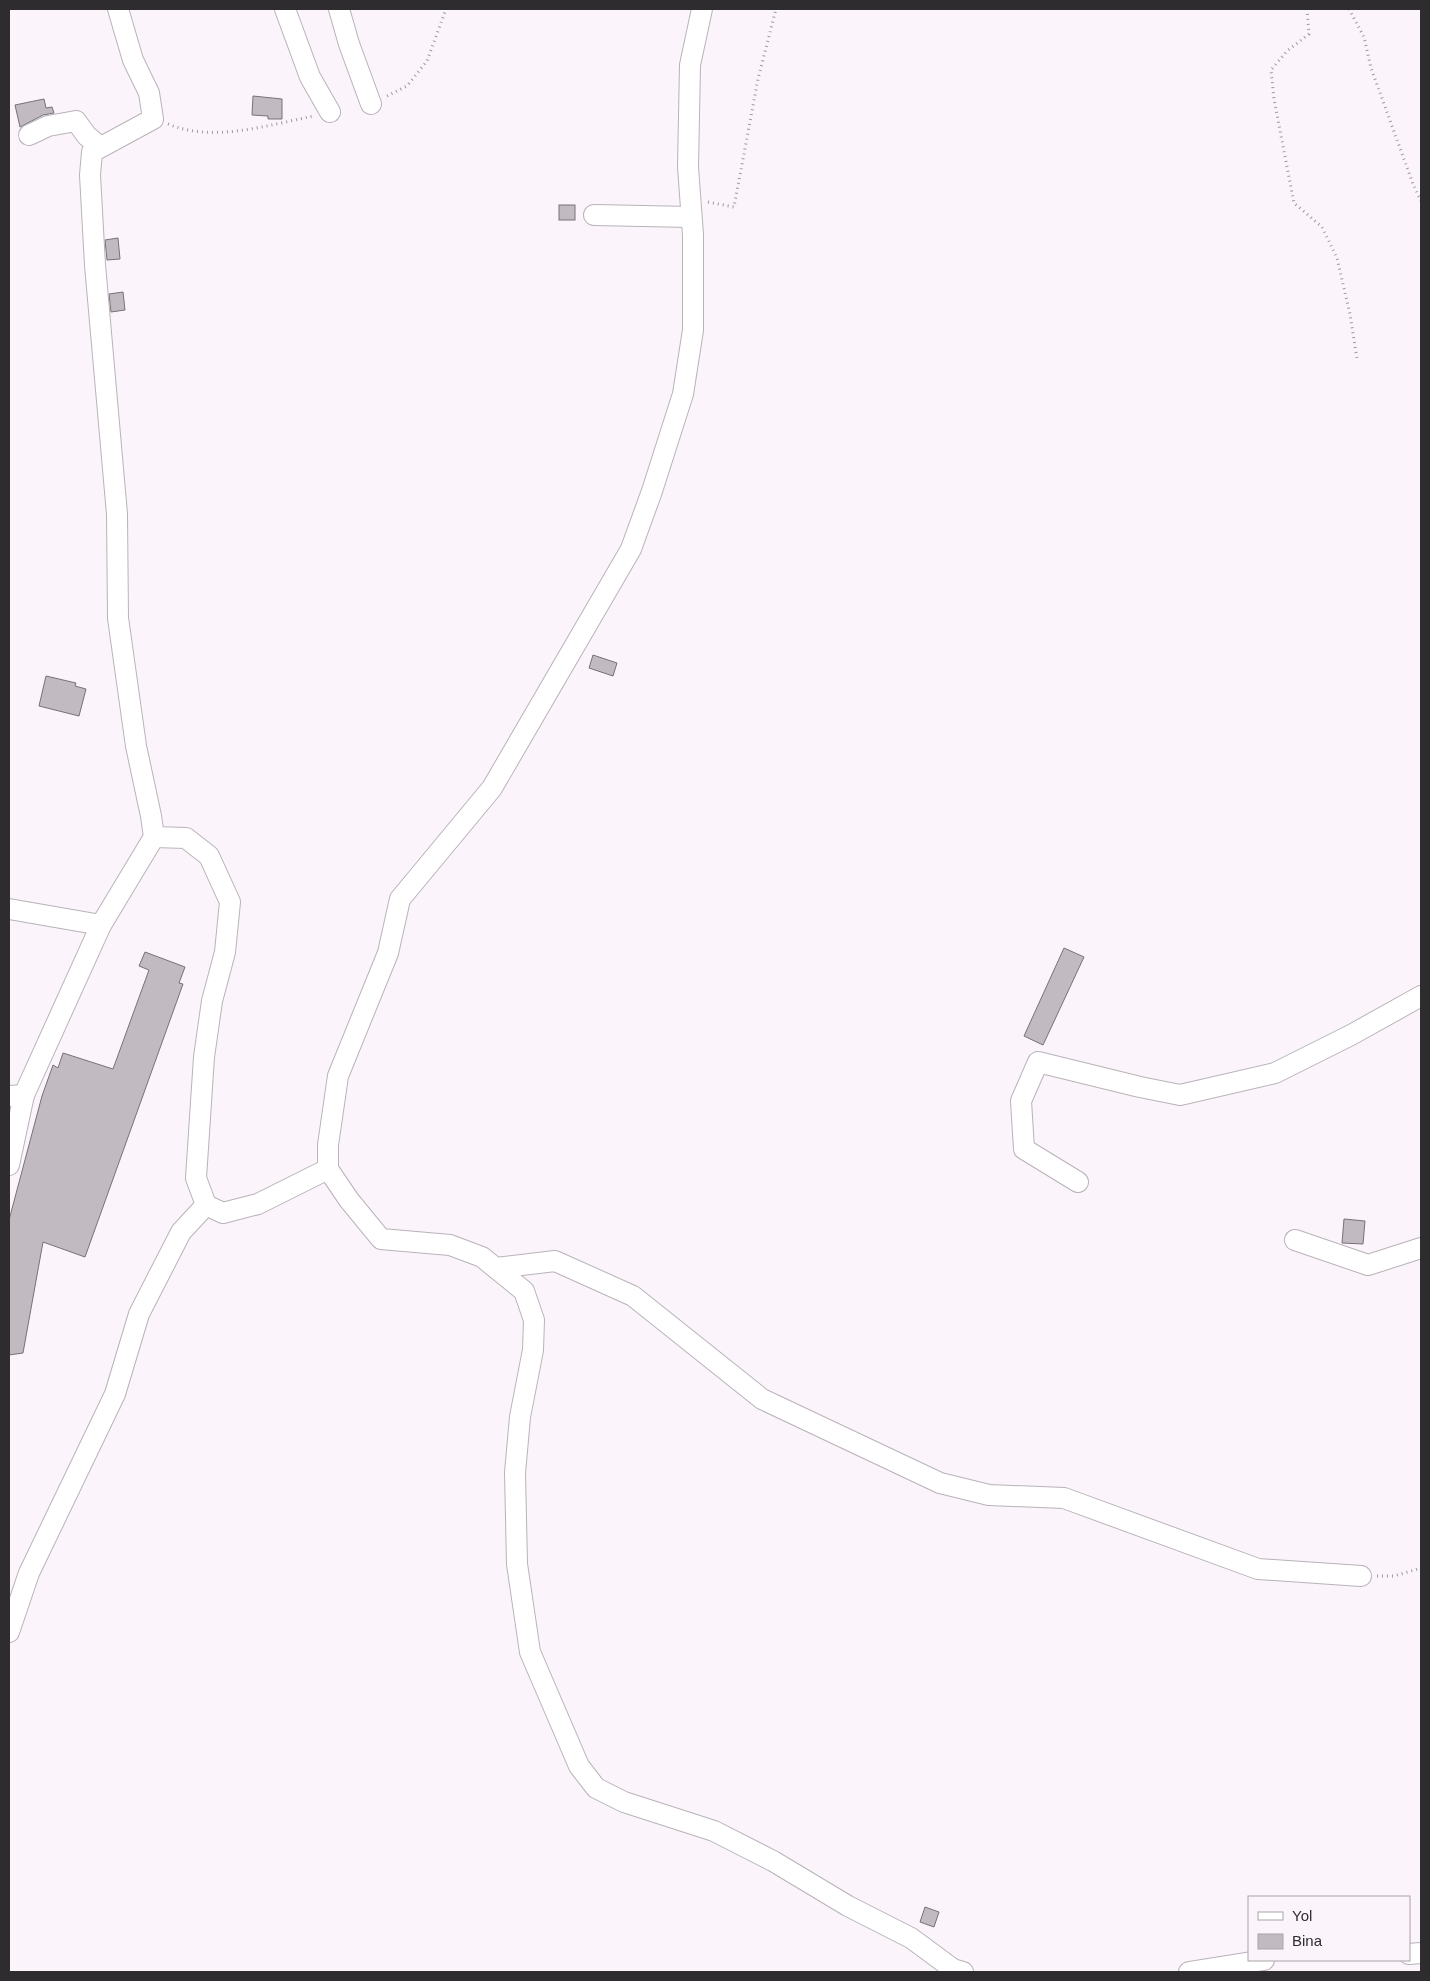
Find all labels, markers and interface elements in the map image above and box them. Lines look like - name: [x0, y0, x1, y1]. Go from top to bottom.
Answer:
- legend: [1248, 1896, 1410, 1961]
- text: Yol: [1292, 1907, 1312, 1924]
- text: Bina: [1292, 1932, 1323, 1949]

